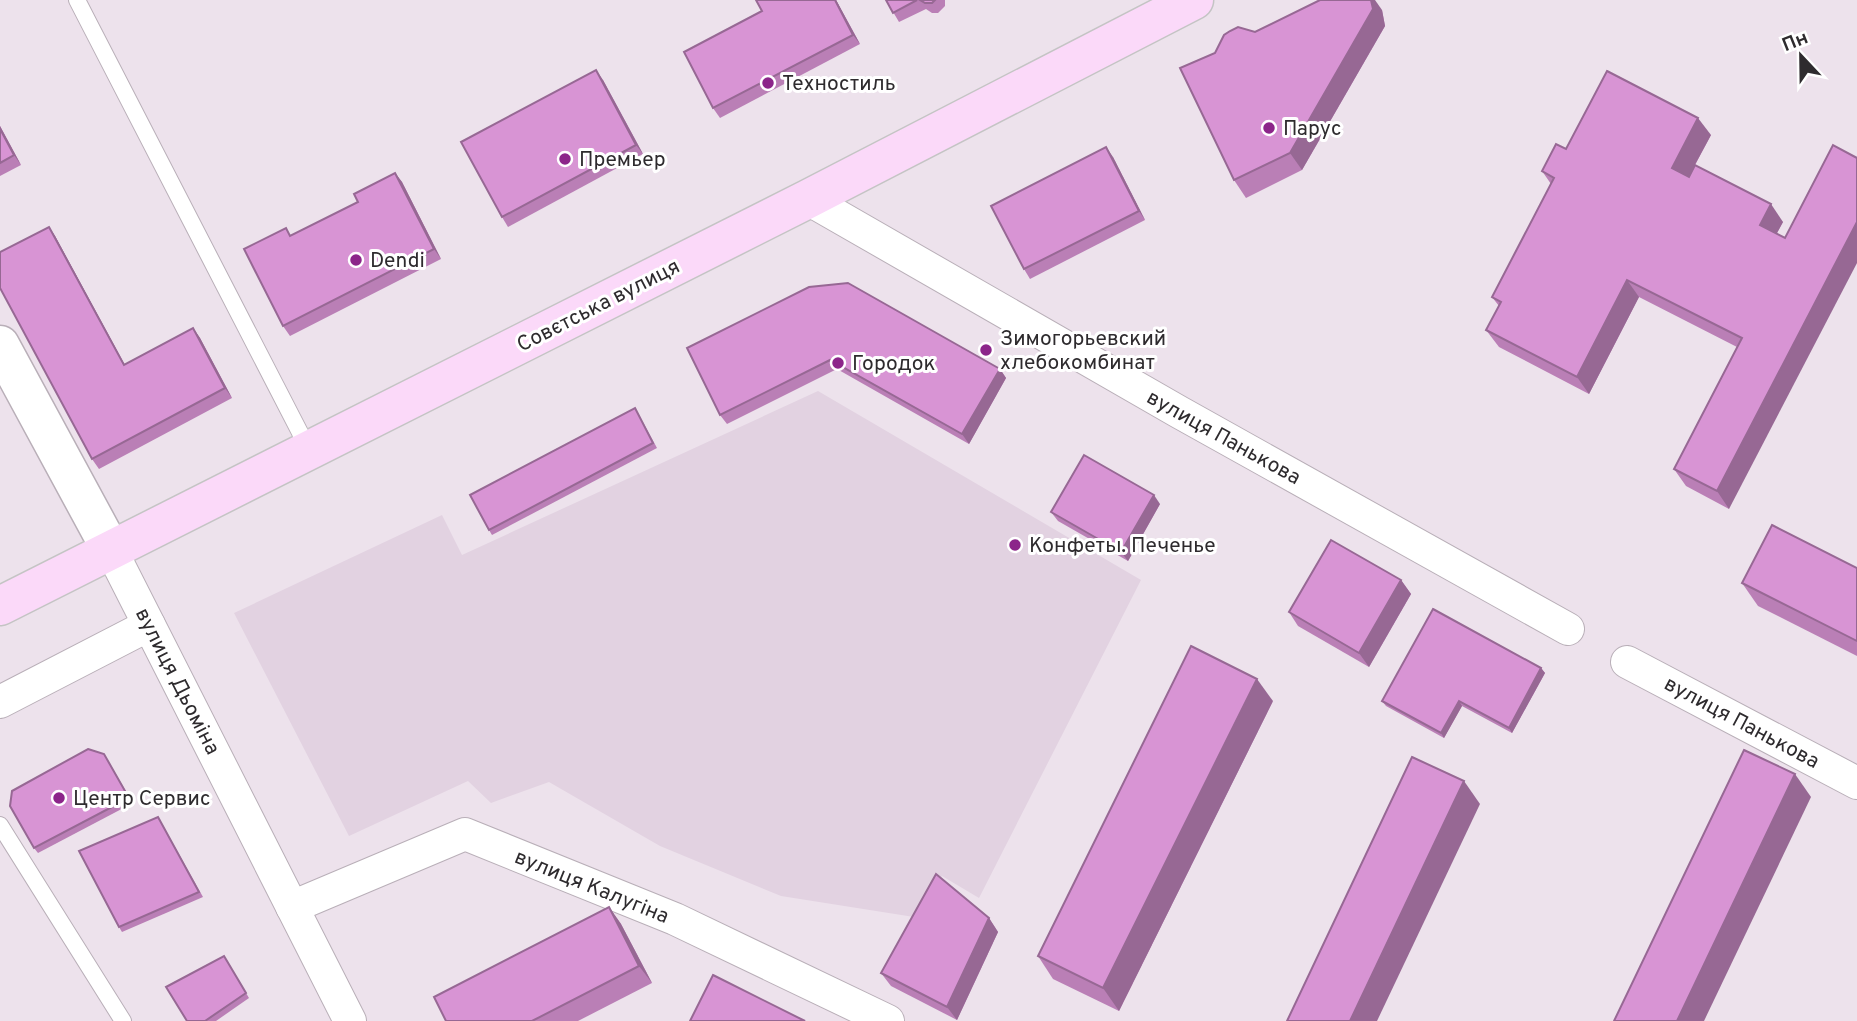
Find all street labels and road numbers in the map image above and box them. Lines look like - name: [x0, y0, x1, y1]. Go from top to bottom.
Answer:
- street label: Совєтська вулиця: [513, 254, 685, 359]
- street label: вулиця Панькова: [1141, 385, 1305, 492]
- street label: вулиця Дьоміна: [128, 604, 225, 760]
- street label: вулиця Панькова: [1659, 671, 1824, 776]
- street label: вулиця Калугіна: [510, 844, 673, 931]

